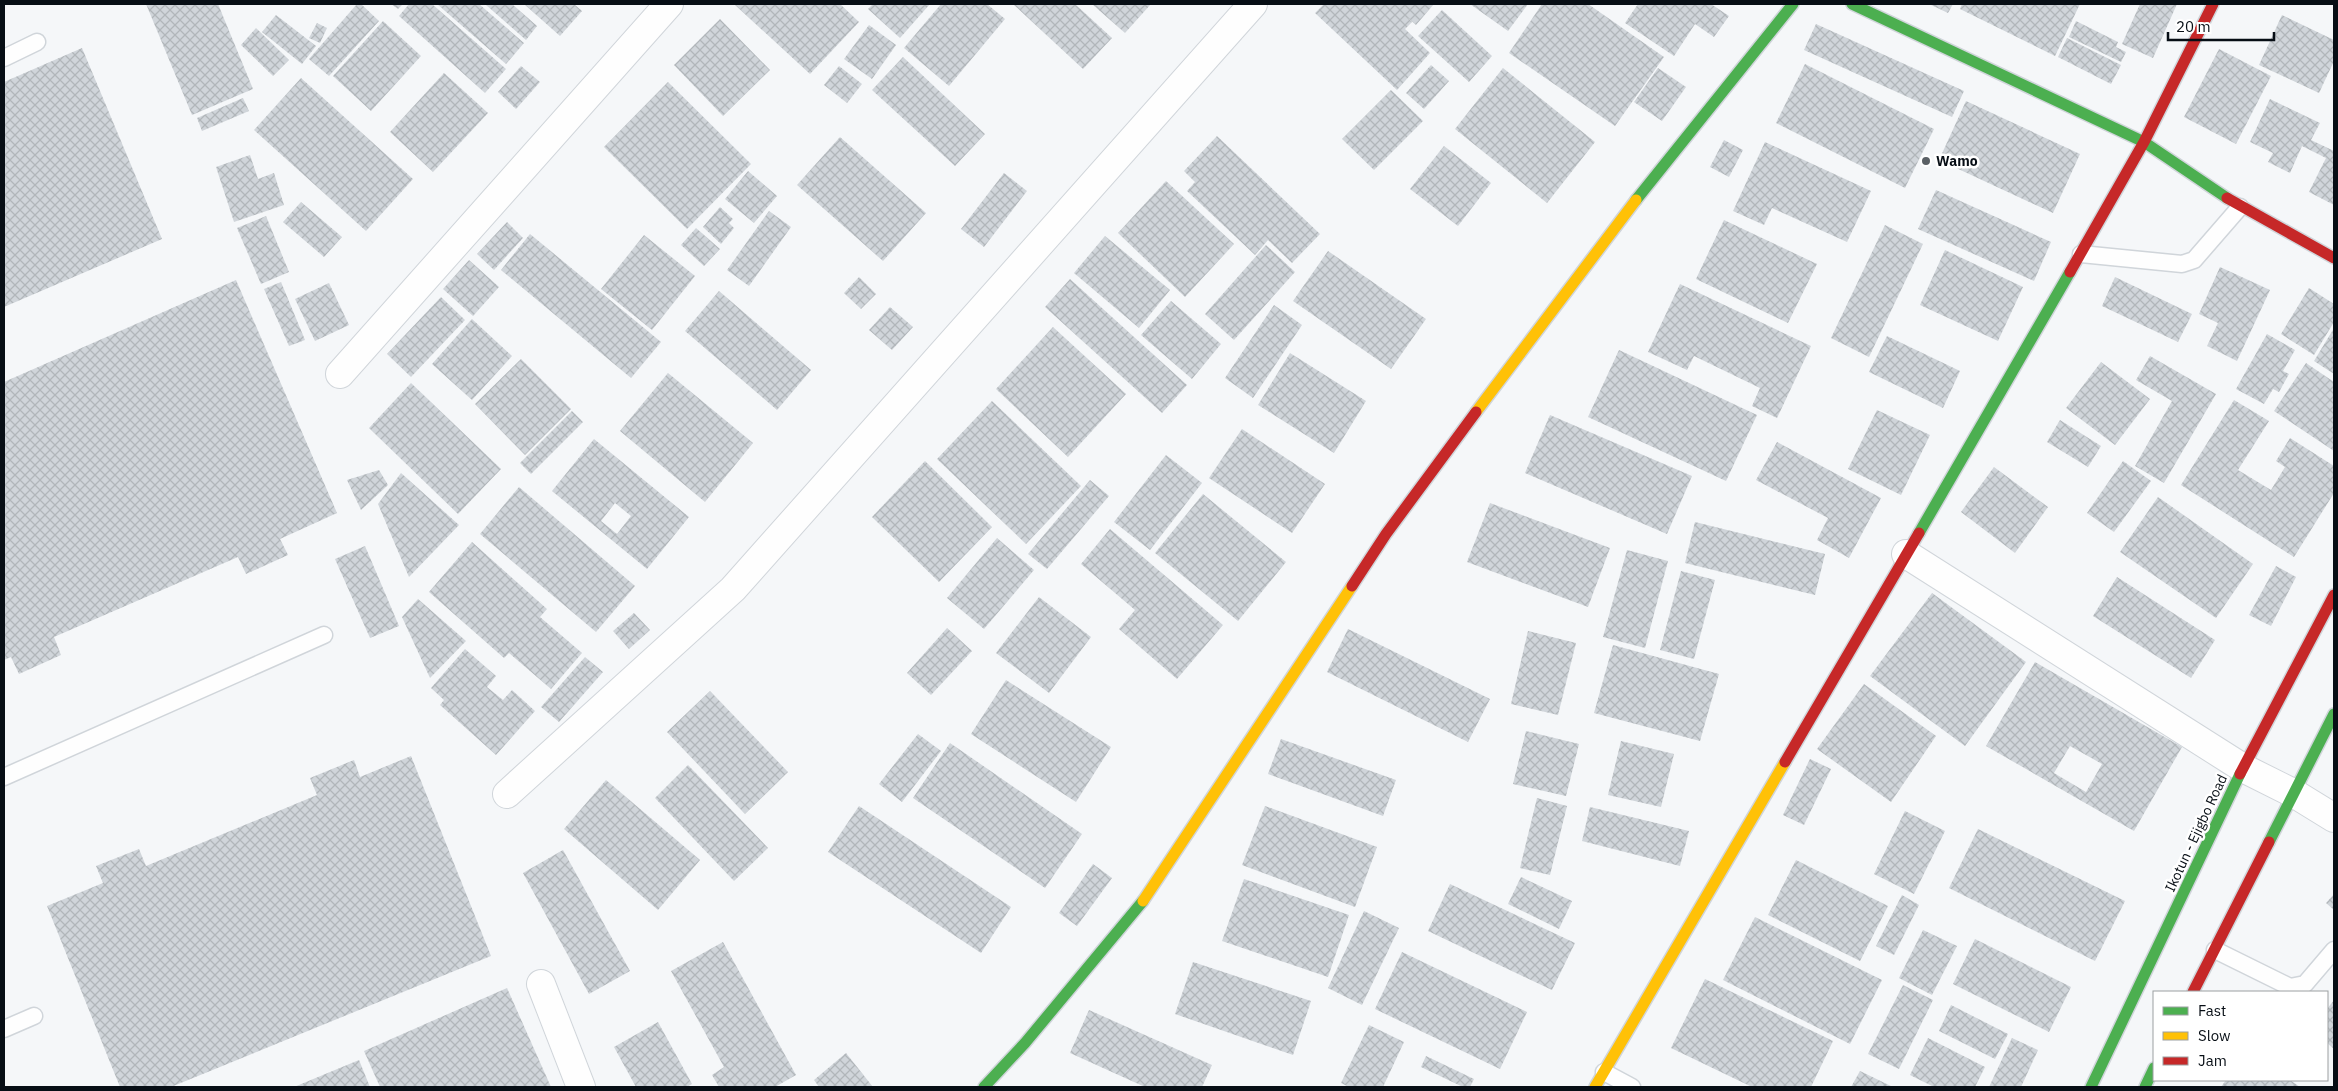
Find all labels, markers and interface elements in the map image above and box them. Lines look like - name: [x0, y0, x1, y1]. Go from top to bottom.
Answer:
- scale bar: [2168, 10, 2274, 42]
- text: 20 m: [2176, 17, 2211, 36]
- place label: Wamo: [1936, 152, 1978, 170]
- marker: Wamo: [1920, 155, 1932, 167]
- street label: Ikotun - Ejigbo Road: [2161, 771, 2231, 895]
- legend: [2153, 991, 2328, 1081]
- text: Fast: [2198, 1001, 2226, 1020]
- text: Slow: [2198, 1026, 2231, 1045]
- text: Jam: [2198, 1051, 2227, 1070]

